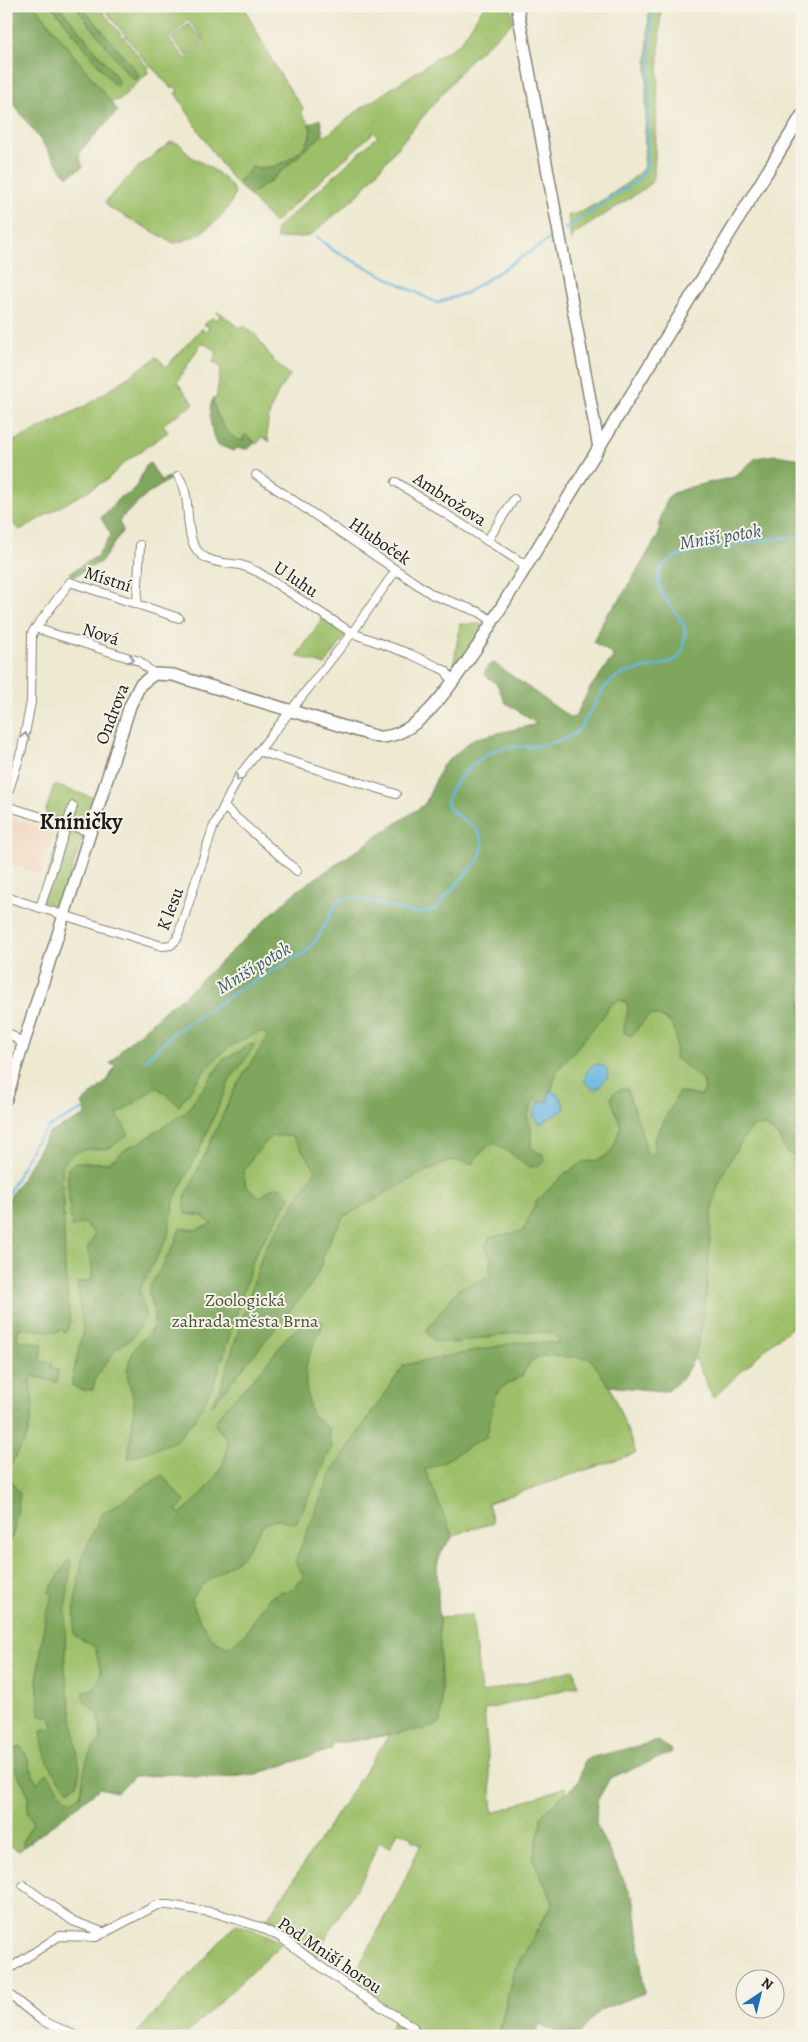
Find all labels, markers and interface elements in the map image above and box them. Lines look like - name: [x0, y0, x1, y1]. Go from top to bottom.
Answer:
- street label: Ambrožova: [408, 466, 492, 532]
- street label: Hluboček: [344, 511, 416, 571]
- water label: Mniší potok: [677, 518, 763, 556]
- street label: U luhu: [269, 555, 323, 603]
- street label: Místní: [81, 560, 135, 598]
- street label: Nová: [80, 617, 123, 651]
- one-way arrow: [127, 653, 135, 663]
- street label: Ondrova: [89, 680, 135, 748]
- one-way arrow: [19, 732, 30, 740]
- one-way arrow: [235, 772, 245, 781]
- district label: Kníničky: [40, 807, 123, 837]
- street label: K lesu: [151, 884, 189, 934]
- water label: Mniší potok: [212, 936, 295, 1000]
- park label: Zoologická zahrada města Brna: [172, 1288, 319, 1333]
- street label: Pod Mniší horou: [273, 1911, 387, 1999]
- north arrow: [736, 1970, 786, 2020]
- text: N: [758, 1973, 777, 1994]

